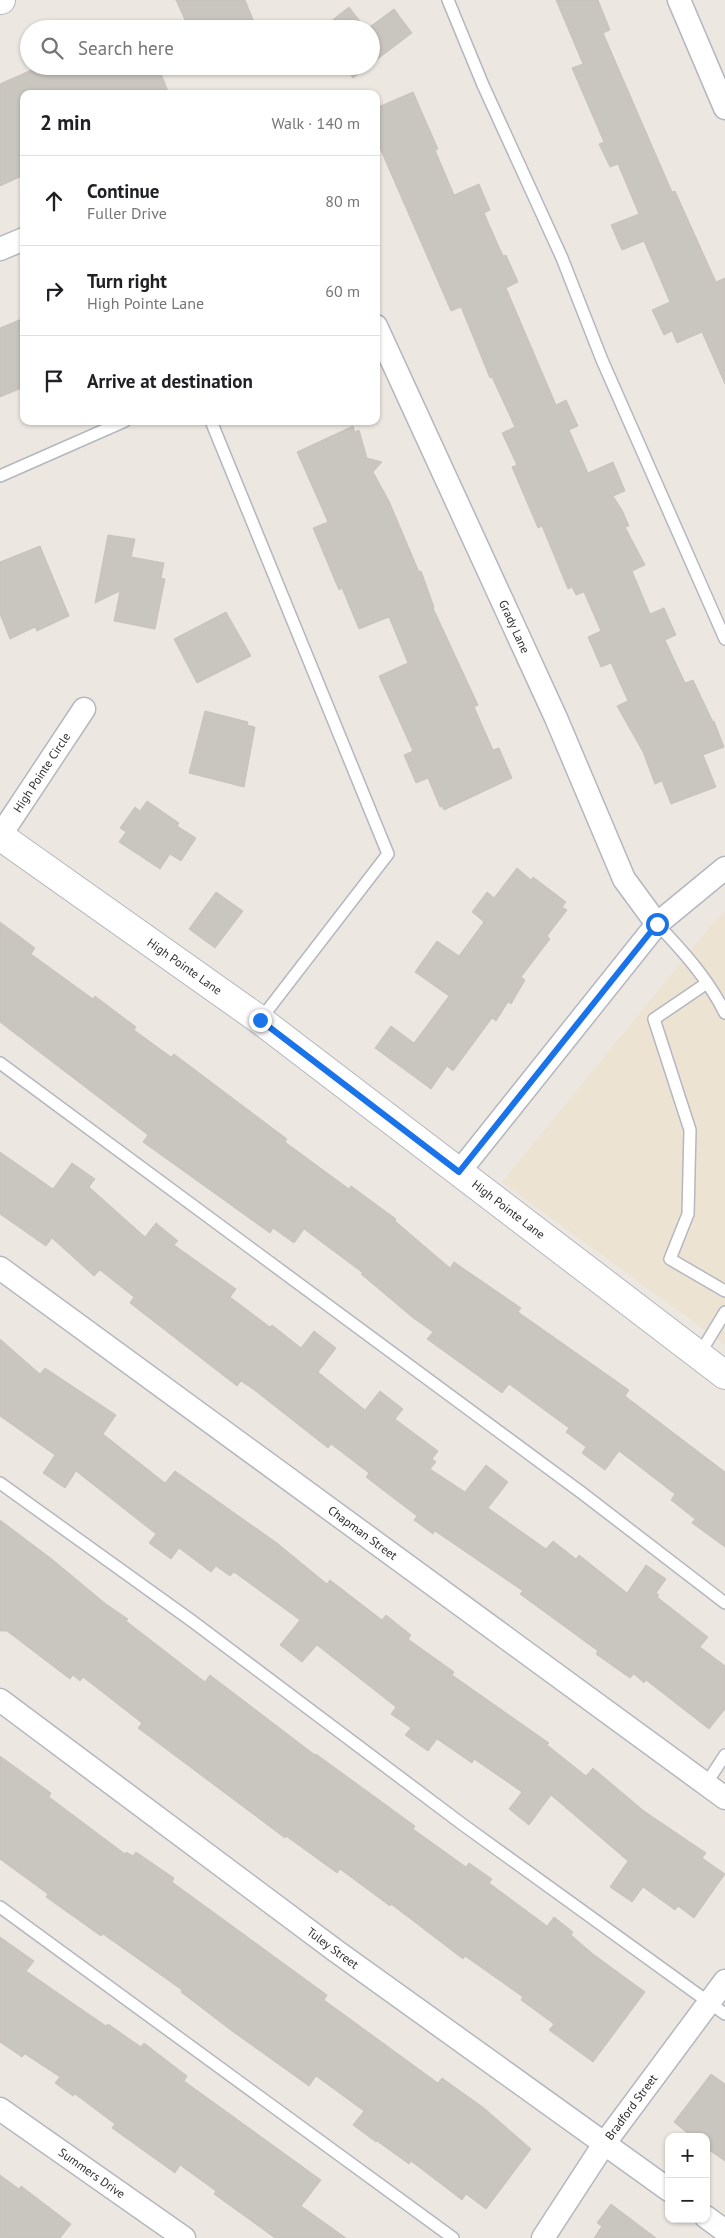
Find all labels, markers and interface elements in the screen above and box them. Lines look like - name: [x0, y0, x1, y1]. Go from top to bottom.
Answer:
- search box: [20, 20, 380, 75]
- icon: search: [38, 34, 66, 62]
- text: Search here: [78, 36, 174, 60]
- text: 2 min: [40, 109, 91, 136]
- text: Walk · 140 m: [271, 113, 360, 133]
- text: Continue: [87, 179, 159, 203]
- icon: ahead: [40, 187, 68, 215]
- text: 80 m: [325, 191, 360, 211]
- text: Fuller Drive: [87, 203, 167, 223]
- text: Turn right: [87, 269, 167, 293]
- icon: right: [40, 277, 68, 305]
- text: 60 m: [325, 281, 360, 301]
- text: High Pointe Lane: [87, 293, 204, 313]
- icon: arrive: [40, 367, 68, 395]
- text: Arrive at destination: [87, 369, 253, 393]
- street label: Grady Lane: [496, 598, 533, 656]
- street label: High Pointe Circle: [10, 730, 73, 815]
- route start: [646, 913, 669, 936]
- street label: High Pointe Lane: [145, 935, 225, 998]
- route end: [249, 1009, 272, 1032]
- street label: High Pointe Lane: [469, 1177, 548, 1242]
- street label: Chapman Street: [325, 1502, 400, 1563]
- street label: Tuley Street: [304, 1924, 362, 1972]
- street label: Bradford Street: [602, 2071, 660, 2143]
- map controls: [665, 2133, 710, 2223]
- button: +: [665, 2133, 710, 2178]
- street label: Summers Drive: [56, 2144, 128, 2201]
- button: −: [665, 2178, 710, 2223]

